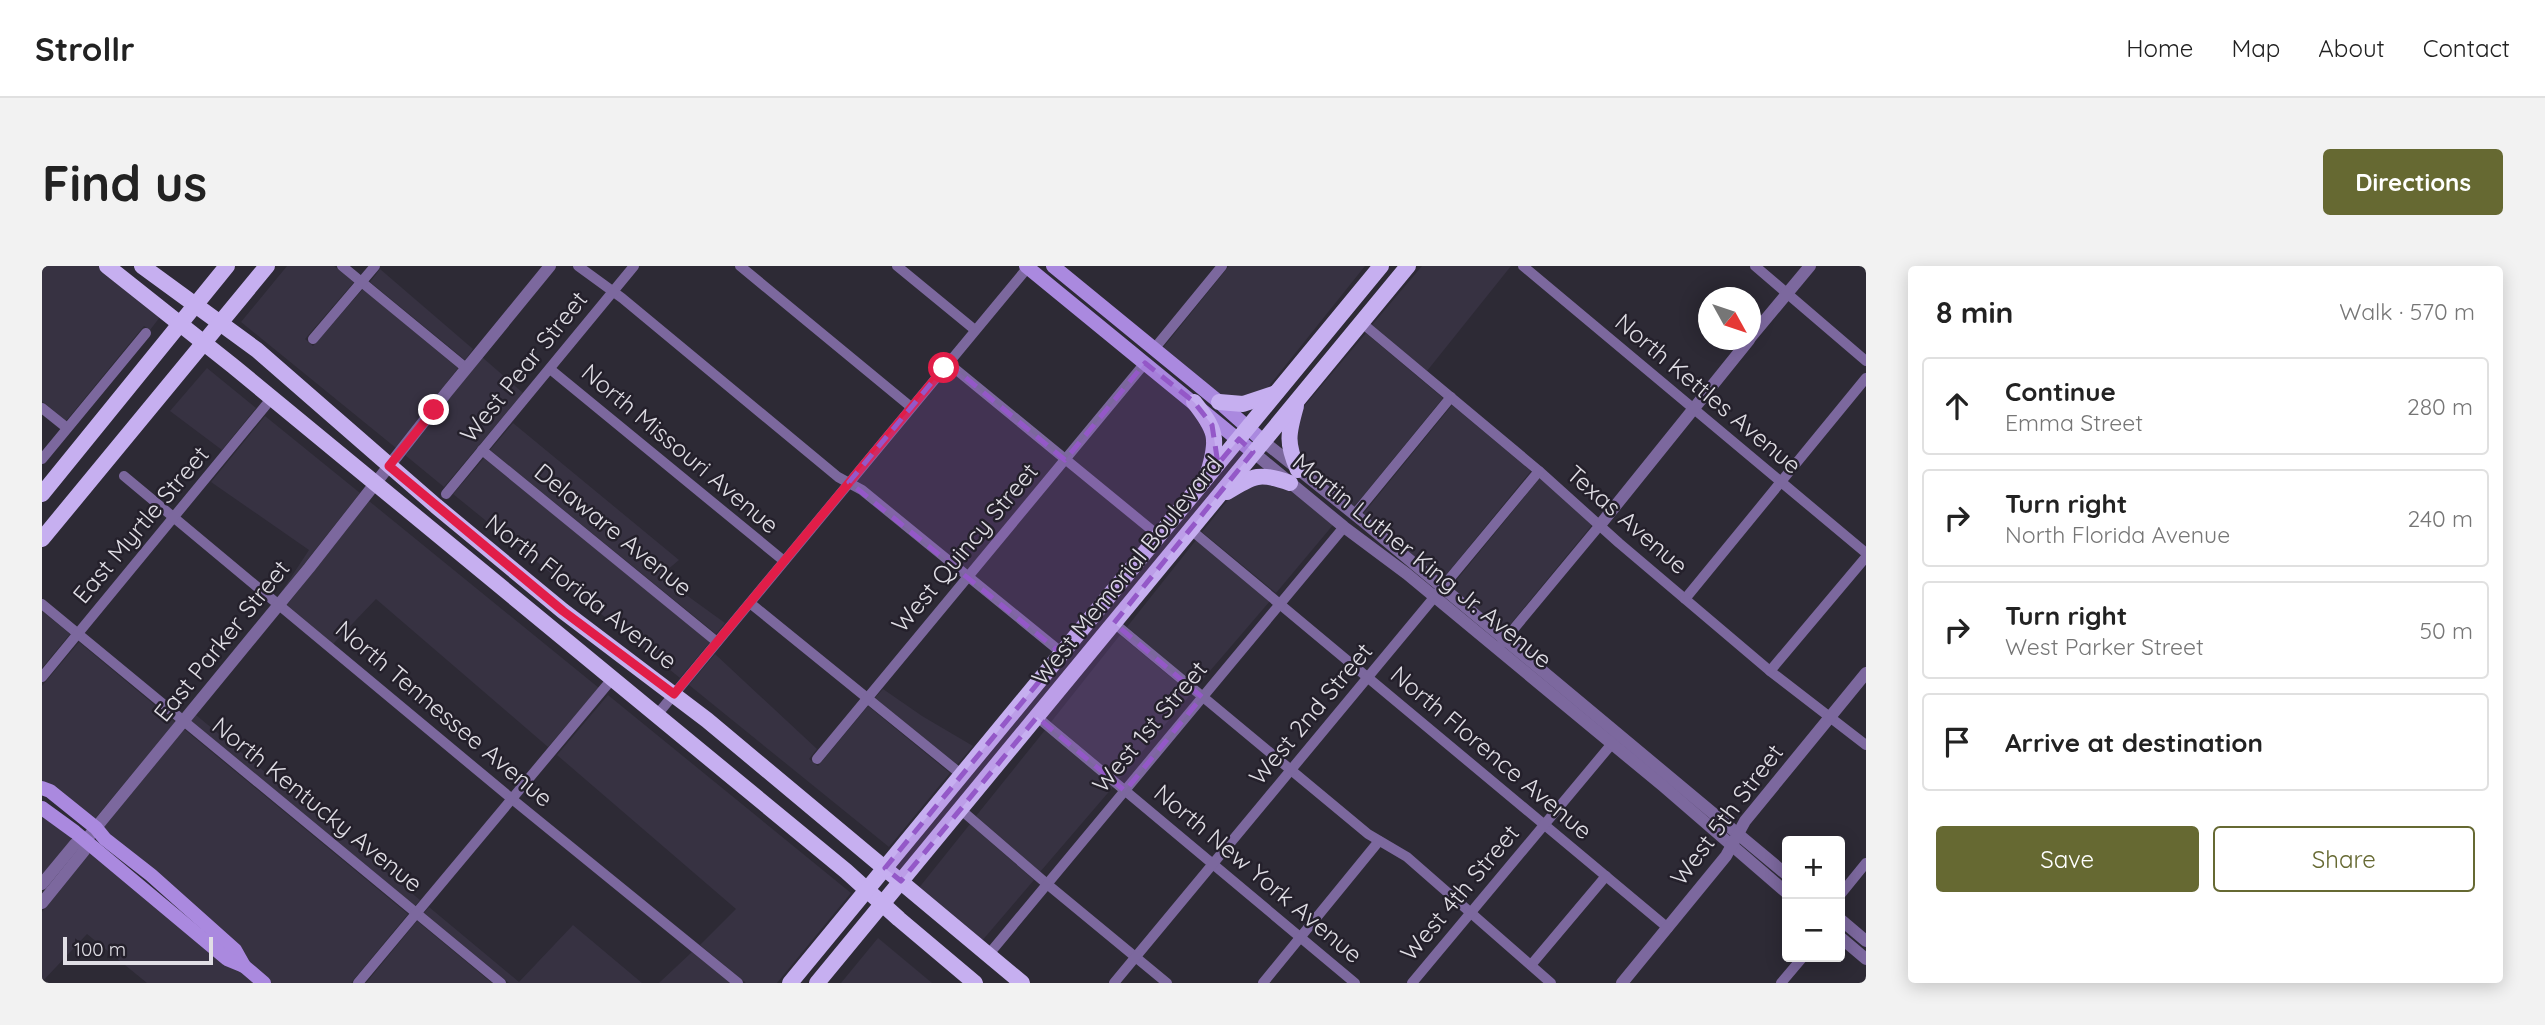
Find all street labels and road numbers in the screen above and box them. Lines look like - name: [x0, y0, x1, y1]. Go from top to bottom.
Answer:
- street label: West Pear Street: [453, 285, 593, 448]
- street label: North Kettles Avenue: [1609, 307, 1808, 480]
- street label: North Missouri Avenue: [576, 357, 785, 539]
- street label: East Myrtle Street: [66, 440, 215, 609]
- street label: Martin Luther King Jr. Avenue: [1287, 446, 1558, 674]
- street label: West Memorial Boulevard: [1025, 450, 1228, 691]
- street label: Delaware Avenue: [529, 456, 699, 602]
- street label: West Quincy Street: [885, 457, 1044, 638]
- street label: Texas Avenue: [1561, 458, 1694, 580]
- street label: North Florida Avenue: [480, 507, 683, 675]
- street label: East Parker Street: [147, 553, 296, 727]
- street label: North Tennessee Avenue: [330, 614, 559, 813]
- street label: West 2nd Street: [1242, 636, 1378, 790]
- street label: West 1st Street: [1085, 654, 1213, 798]
- street label: North Florence Avenue: [1385, 659, 1598, 845]
- street label: North Kentucky Avenue: [206, 710, 429, 898]
- street label: West 5th Street: [1663, 738, 1789, 891]
- street label: North New York Avenue: [1148, 777, 1369, 969]
- street label: West 4th Street: [1393, 818, 1525, 967]

